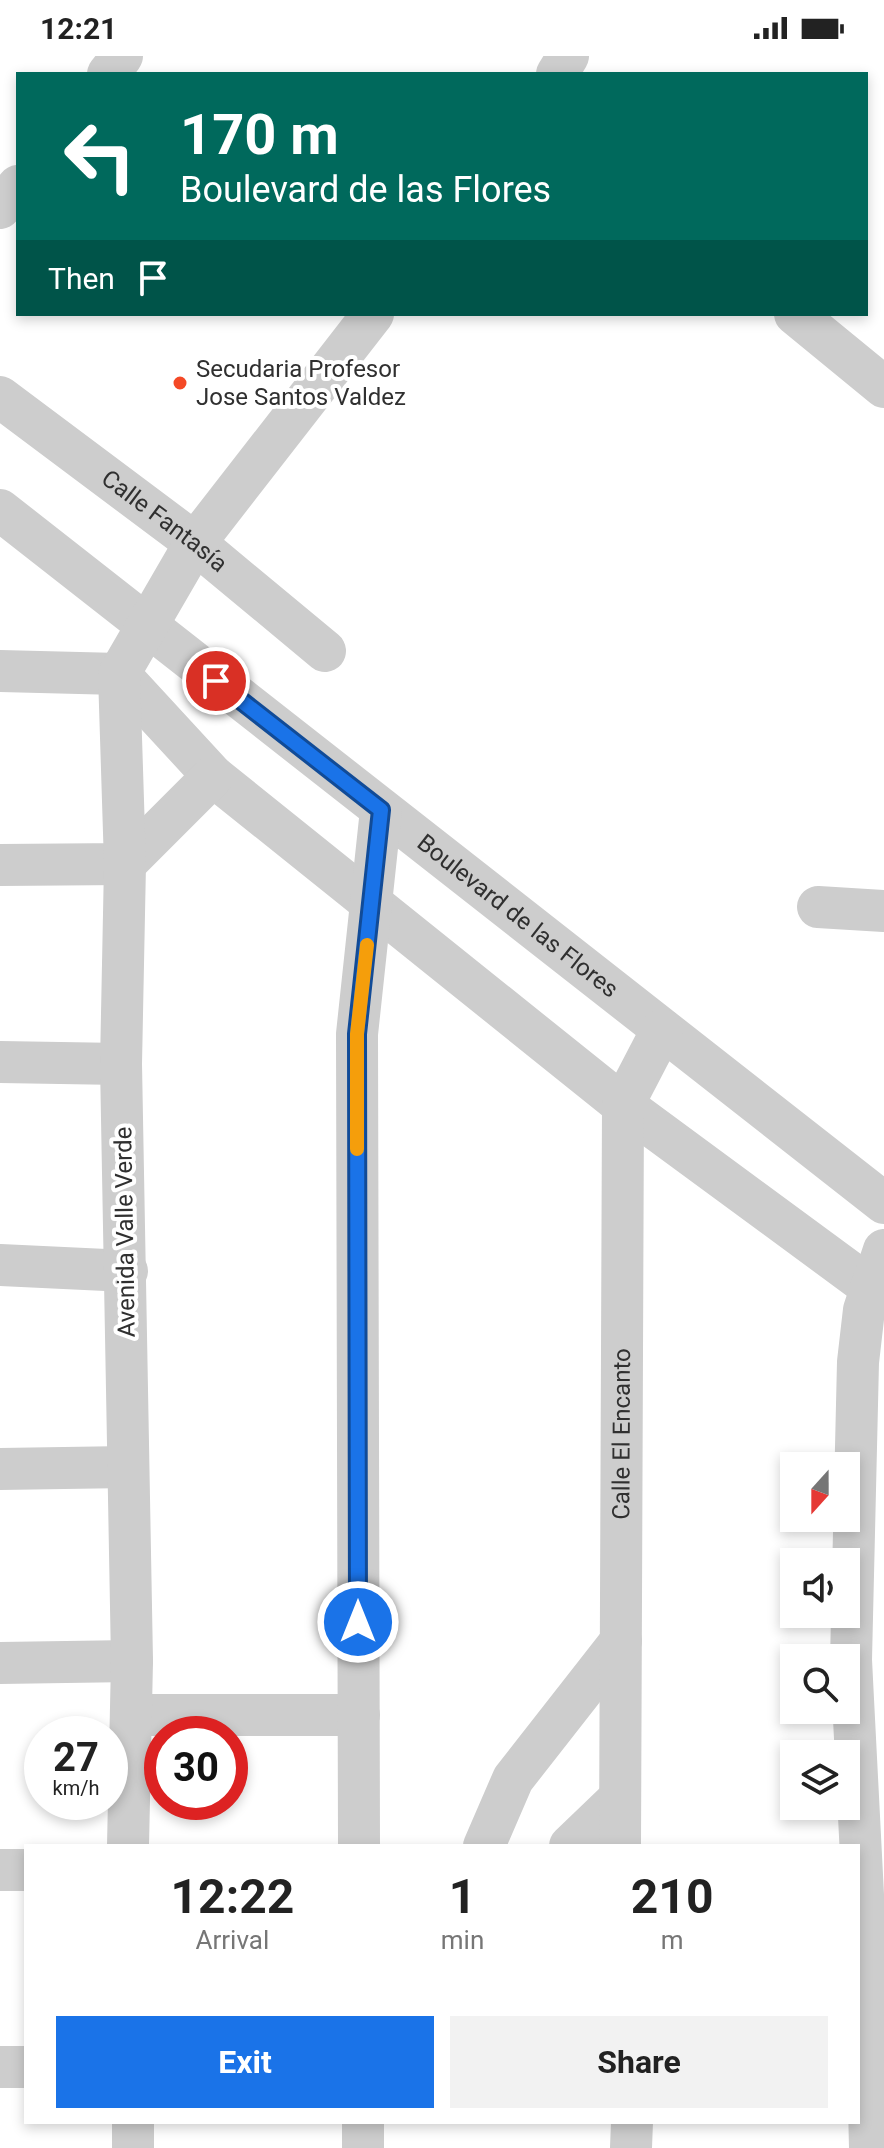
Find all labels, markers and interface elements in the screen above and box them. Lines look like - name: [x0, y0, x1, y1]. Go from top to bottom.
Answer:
- text: 12:21: [40, 11, 117, 46]
- text: 170 m: [180, 102, 339, 168]
- icon: left: [48, 104, 152, 208]
- text: Boulevard de las Flores: [180, 169, 551, 211]
- icon: arrive: [131, 256, 175, 300]
- text: Then: [48, 261, 115, 296]
- place label: Secudaria Profesor Jose Santos Valdez: [196, 355, 406, 411]
- marker: Secudaria Profesor Jose Santos Valdez: [171, 374, 189, 392]
- street label: Calle Fantasía: [96, 464, 233, 578]
- pin: [182, 647, 250, 715]
- icon: arrive: [194, 659, 238, 703]
- street label: Boulevard de las Flores: [412, 829, 624, 1003]
- street label: Avenida Valle Verde: [109, 1126, 141, 1338]
- street label: Calle El Encanto: [607, 1348, 636, 1520]
- north arrow: [780, 1452, 860, 1532]
- map controls: [780, 1452, 860, 1820]
- button: sound: [780, 1548, 860, 1628]
- position arrow: [316, 1580, 400, 1664]
- button: search: [780, 1644, 860, 1724]
- speed limit sign: 30: [144, 1716, 248, 1820]
- text: 27: [53, 1734, 99, 1781]
- button: layers: [780, 1740, 860, 1820]
- text: km/h: [53, 1776, 99, 1800]
- text: 12:22: [171, 1868, 294, 1925]
- text: 1: [449, 1868, 476, 1925]
- text: 210: [631, 1868, 713, 1925]
- text: Arrival: [196, 1925, 269, 1955]
- text: min: [441, 1925, 484, 1955]
- text: m: [661, 1925, 684, 1955]
- button: Exit: [56, 2016, 434, 2108]
- button: Share: [450, 2016, 828, 2108]

